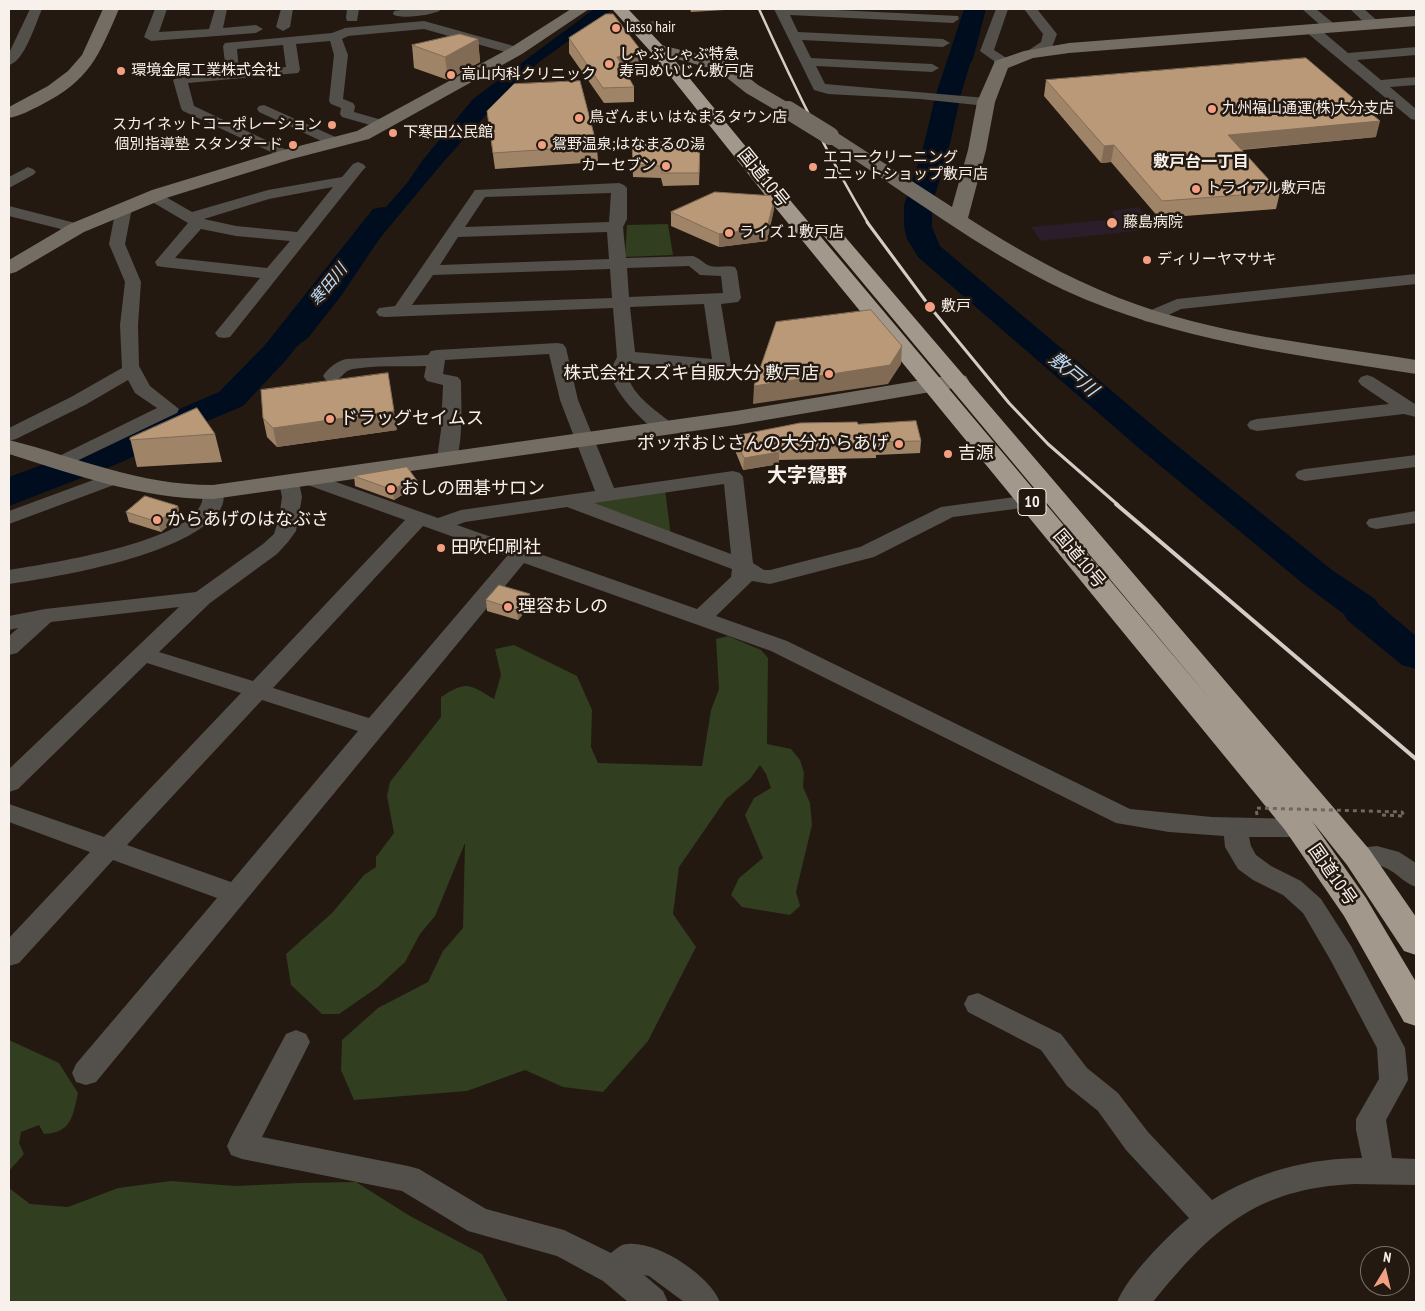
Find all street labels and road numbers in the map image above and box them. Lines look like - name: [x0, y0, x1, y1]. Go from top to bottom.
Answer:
- street label: 国道10号: [733, 144, 793, 212]
- road number: 10: [1018, 488, 1046, 516]
- street label: 国道10号: [1048, 525, 1110, 593]
- street label: 国道10号: [1303, 840, 1361, 910]

